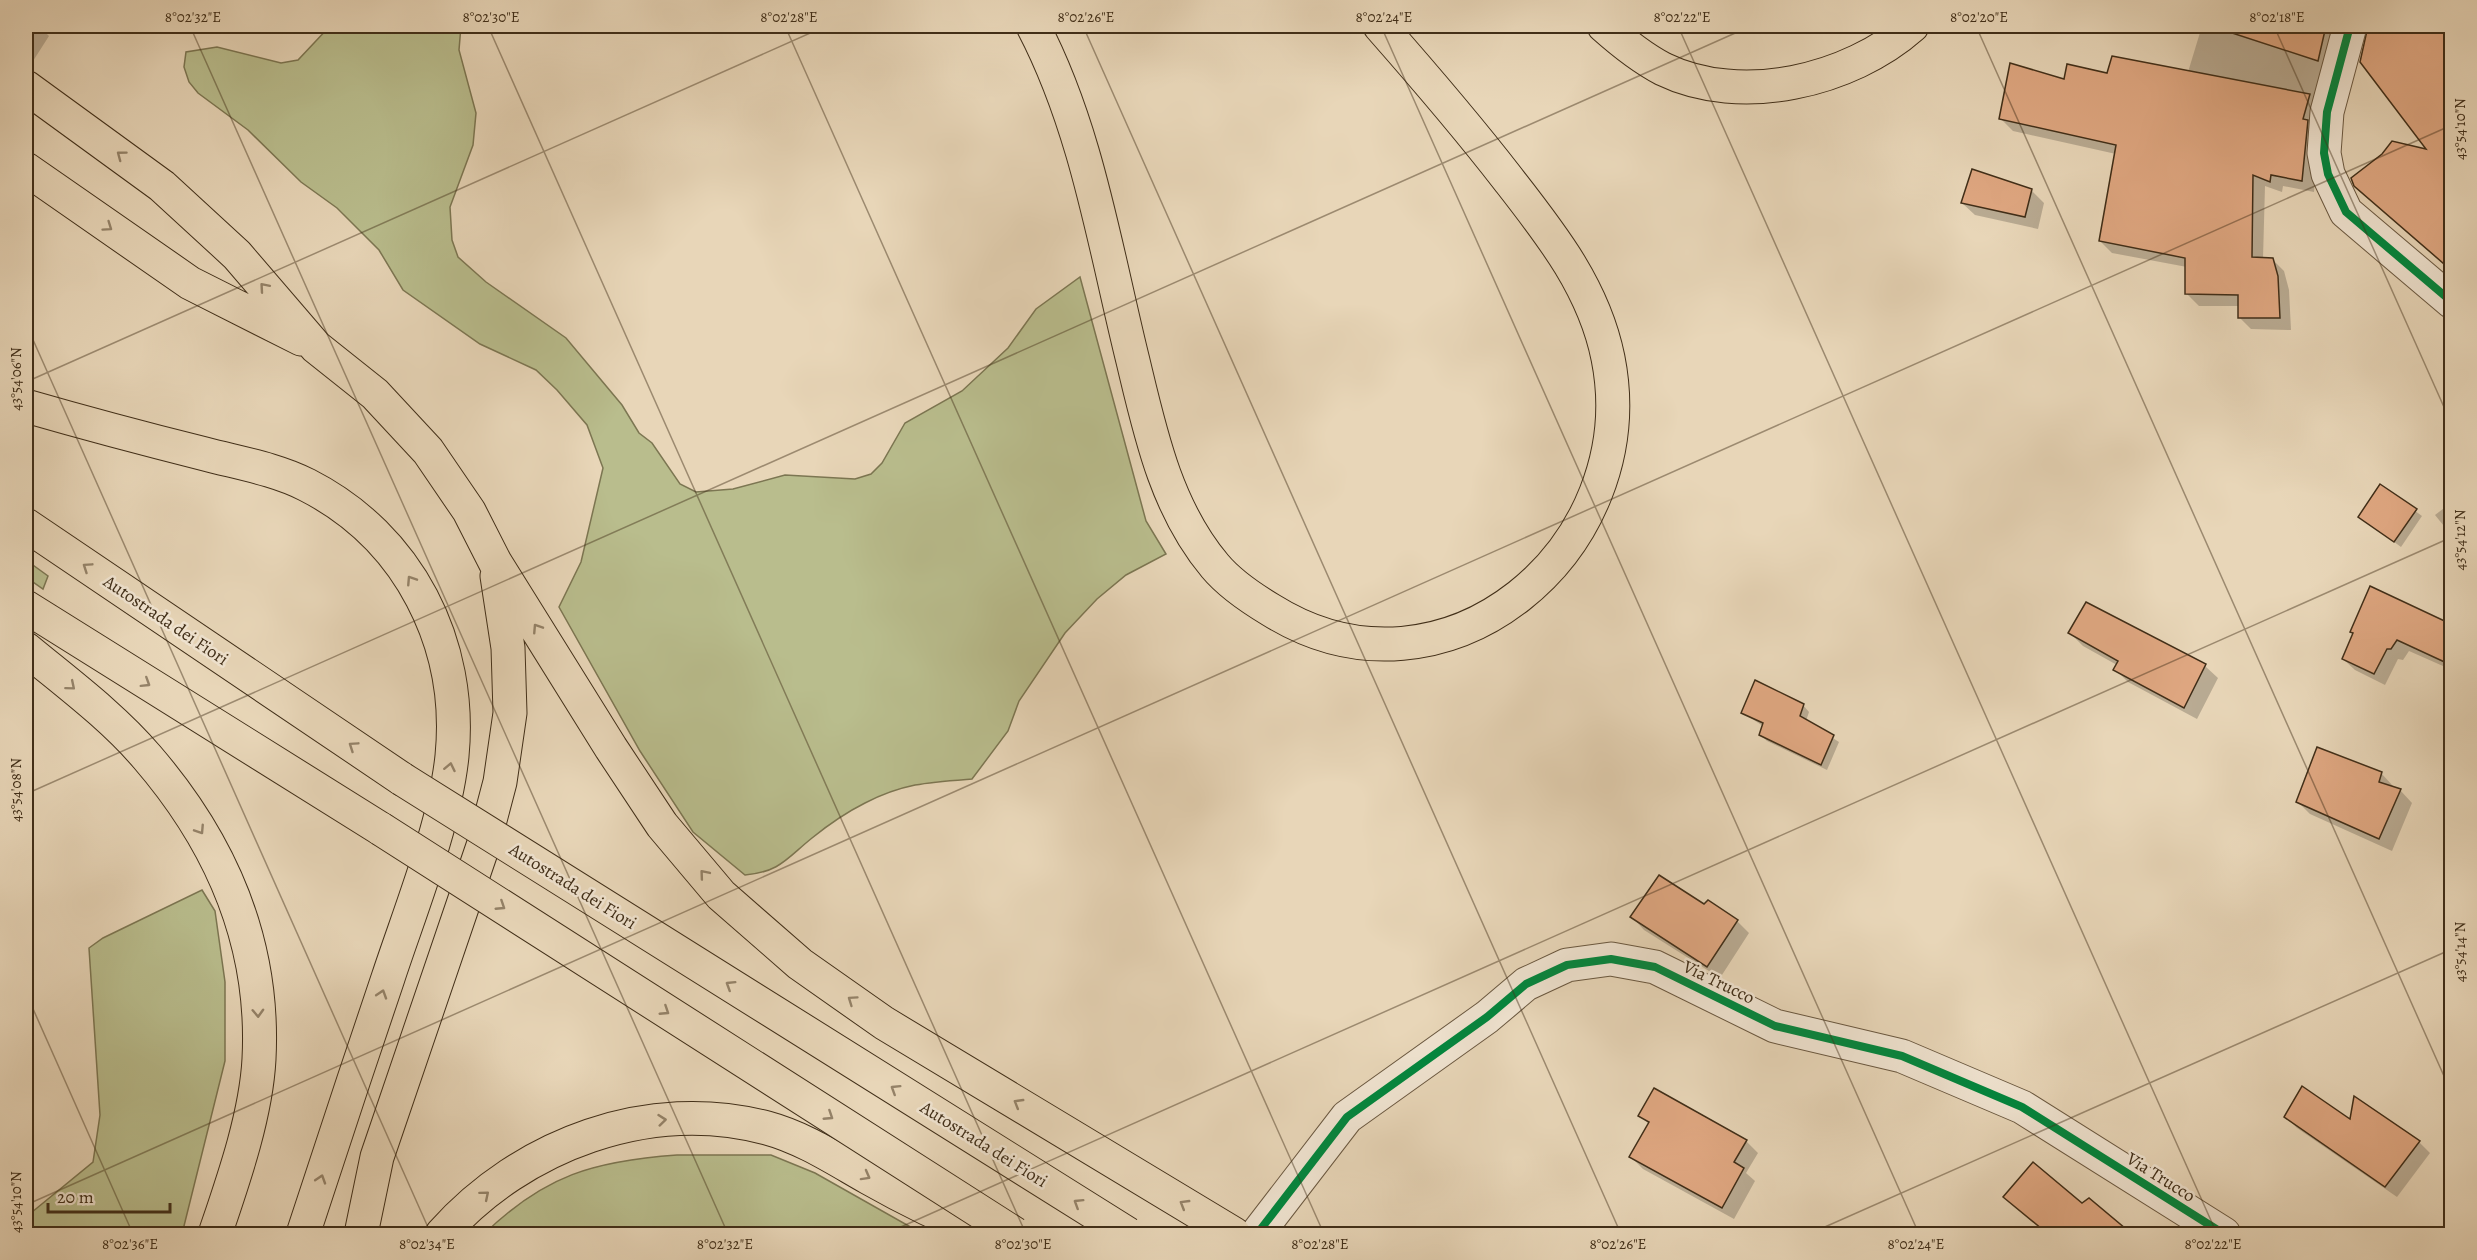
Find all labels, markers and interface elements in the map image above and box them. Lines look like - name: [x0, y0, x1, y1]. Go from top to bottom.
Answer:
- text: 8°02'32"E: [165, 7, 221, 27]
- text: 8°02'30"E: [462, 7, 520, 27]
- text: 8°02'28"E: [760, 7, 818, 27]
- text: 8°02'26"E: [1058, 7, 1114, 27]
- text: 8°02'24"E: [1356, 7, 1412, 27]
- text: 8°02'22"E: [1653, 7, 1711, 27]
- text: 8°02'20"E: [1950, 7, 2008, 27]
- text: 8°02'18"E: [2249, 7, 2305, 27]
- text: 43°54'10"N: [2450, 98, 2470, 160]
- one-way arrow: [117, 152, 128, 163]
- one-way arrow: [101, 220, 112, 231]
- one-way arrow: [261, 283, 272, 294]
- text: 43°54'06"N: [6, 347, 26, 411]
- text: 43°54'12"N: [2450, 509, 2470, 570]
- one-way arrow: [83, 563, 94, 574]
- street label: Autostrada dei Fiori: [98, 569, 233, 671]
- one-way arrow: [408, 576, 419, 587]
- one-way arrow: [533, 624, 544, 635]
- one-way arrow: [140, 675, 151, 686]
- one-way arrow: [64, 679, 75, 690]
- one-way arrow: [349, 742, 360, 753]
- text: 43°54'08"N: [6, 758, 26, 822]
- one-way arrow: [442, 762, 455, 772]
- one-way arrow: [193, 824, 205, 834]
- street label: Autostrada dei Fiori: [504, 837, 641, 935]
- one-way arrow: [700, 870, 711, 881]
- one-way arrow: [495, 898, 505, 910]
- text: 43°54'14"N: [2450, 921, 2470, 982]
- street label: Via Trucco: [1678, 954, 1759, 1010]
- one-way arrow: [726, 980, 736, 992]
- one-way arrow: [375, 989, 388, 1000]
- one-way arrow: [848, 996, 859, 1007]
- one-way arrow: [659, 1003, 669, 1015]
- one-way arrow: [252, 1009, 264, 1018]
- one-way arrow: [891, 1085, 902, 1096]
- street label: Autostrada dei Fiori: [915, 1095, 1052, 1193]
- one-way arrow: [1014, 1099, 1024, 1111]
- one-way arrow: [823, 1108, 834, 1119]
- one-way arrow: [657, 1114, 666, 1127]
- street label: Via Trucco: [2121, 1146, 2200, 1208]
- one-way arrow: [859, 1169, 870, 1180]
- text: 43°54'10"N: [6, 1171, 26, 1233]
- one-way arrow: [314, 1174, 326, 1185]
- scale bar: [48, 1176, 170, 1214]
- text: 20 m: [57, 1185, 94, 1209]
- one-way arrow: [478, 1191, 489, 1202]
- one-way arrow: [1074, 1200, 1085, 1211]
- one-way arrow: [1180, 1200, 1190, 1212]
- text: 8°02'36"E: [102, 1234, 158, 1254]
- text: 8°02'34"E: [399, 1234, 455, 1254]
- text: 8°02'32"E: [697, 1234, 753, 1254]
- text: 8°02'30"E: [994, 1234, 1052, 1254]
- text: 8°02'28"E: [1291, 1234, 1349, 1254]
- text: 8°02'26"E: [1590, 1234, 1646, 1254]
- text: 8°02'24"E: [1888, 1234, 1944, 1254]
- text: 8°02'22"E: [2184, 1234, 2242, 1254]

